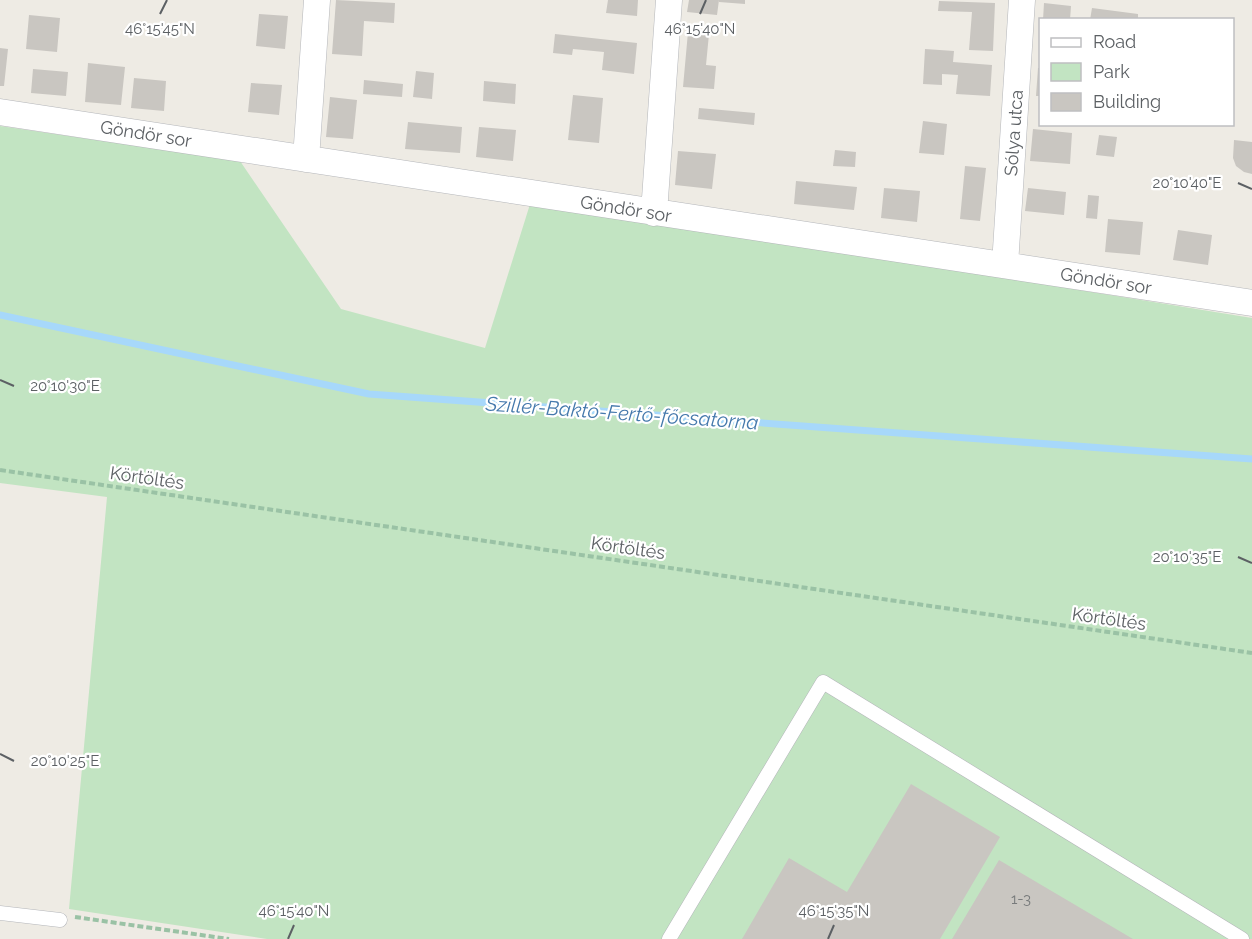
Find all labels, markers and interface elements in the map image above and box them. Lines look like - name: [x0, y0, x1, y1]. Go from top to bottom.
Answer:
- legend: [1039, 18, 1234, 126]
- text: 46°15'45"N: [125, 20, 195, 38]
- text: 46°15'40"N: [665, 20, 735, 38]
- text: Road: [1093, 31, 1136, 52]
- text: Park: [1093, 61, 1130, 82]
- street label: Sólya utca: [1000, 89, 1027, 177]
- text: Building: [1093, 91, 1161, 112]
- street label: Göndör sor: [99, 116, 194, 151]
- text: 20°10'40"E: [1153, 174, 1221, 192]
- street label: Göndör sor: [579, 191, 674, 226]
- street label: Göndör sor: [1059, 263, 1154, 298]
- text: 20°10'30"E: [30, 377, 100, 395]
- water label: Szillér-Baktó-Fertő-főcsatorna: [484, 391, 759, 435]
- street label: Körtöltés: [109, 462, 186, 493]
- street label: Körtöltés: [590, 532, 667, 563]
- text: 20°10'35"E: [1153, 548, 1221, 566]
- street label: Körtöltés: [1071, 603, 1148, 634]
- text: 20°10'25"E: [31, 752, 99, 770]
- house number: 1-3: [1011, 890, 1031, 908]
- text: 46°15'40"N: [259, 902, 329, 920]
- text: 46°15'35"N: [799, 902, 869, 920]

